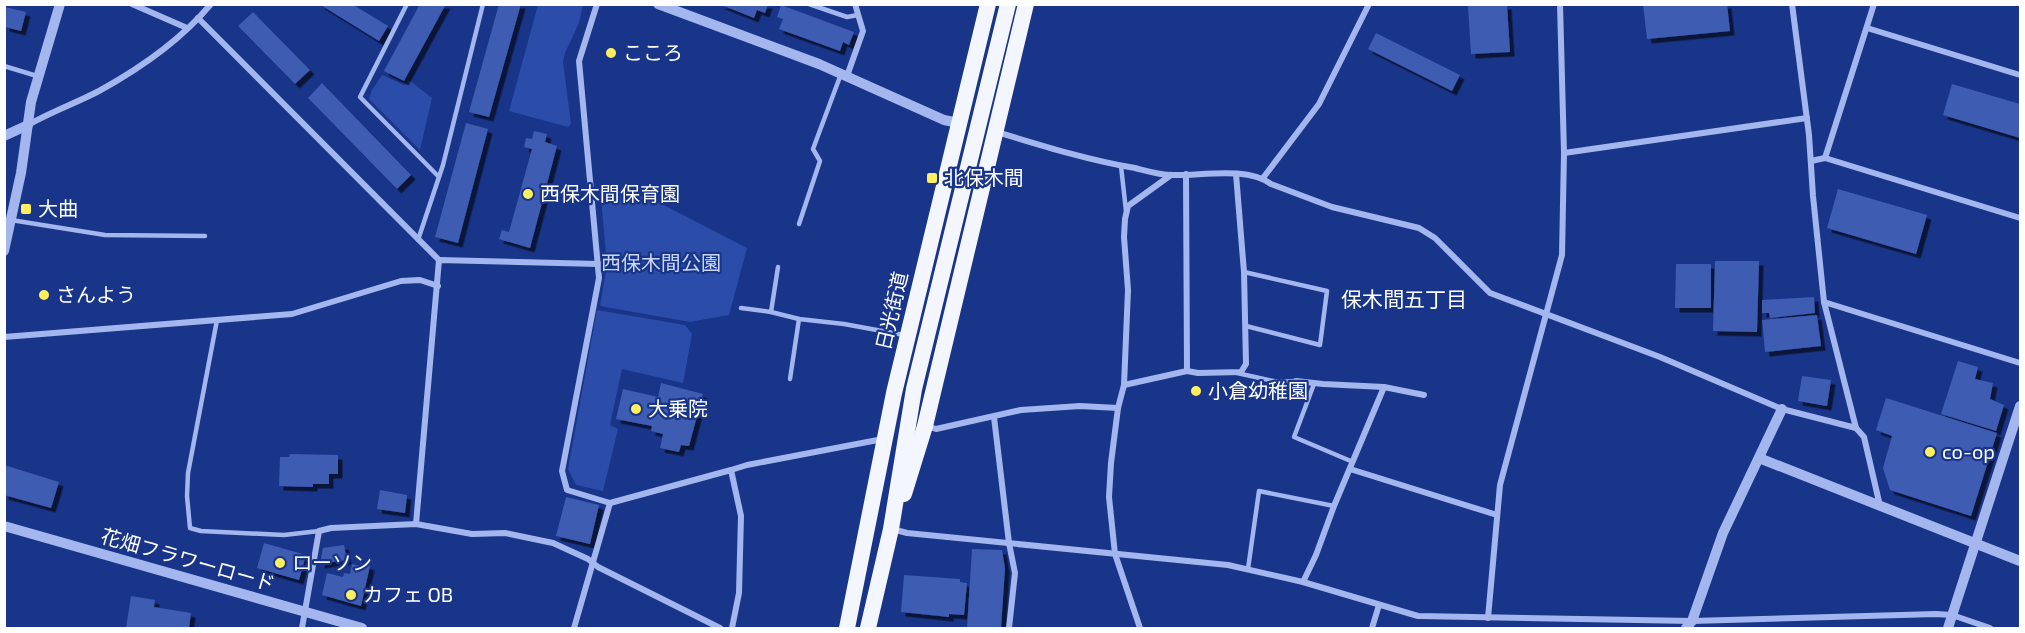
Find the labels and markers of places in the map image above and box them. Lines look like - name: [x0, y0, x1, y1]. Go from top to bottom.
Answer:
- place label: こころ: [623, 40, 683, 64]
- marker: こころ: [604, 46, 618, 60]
- place label: 北保木間: [944, 165, 1024, 189]
- marker: 北保木間: [925, 171, 939, 185]
- place label: 西保木間保育園: [540, 181, 680, 205]
- marker: 西保木間保育園: [521, 187, 535, 201]
- place label: 大曲: [38, 196, 78, 220]
- marker: 大曲: [19, 202, 33, 216]
- place label: さんよう: [56, 282, 136, 306]
- marker: さんよう: [37, 288, 51, 302]
- place label: 小倉幼稚園: [1208, 378, 1308, 402]
- marker: 小倉幼稚園: [1189, 384, 1203, 398]
- place label: 大乗院: [648, 396, 708, 420]
- marker: 大乗院: [629, 402, 643, 416]
- place label: co-op: [1942, 439, 1995, 463]
- marker: co-op: [1923, 445, 1937, 459]
- place label: ローソン: [292, 550, 372, 574]
- marker: ローソン: [273, 556, 287, 570]
- place label: カフェ OB: [363, 582, 453, 606]
- marker: カフェ OB: [344, 588, 358, 602]

